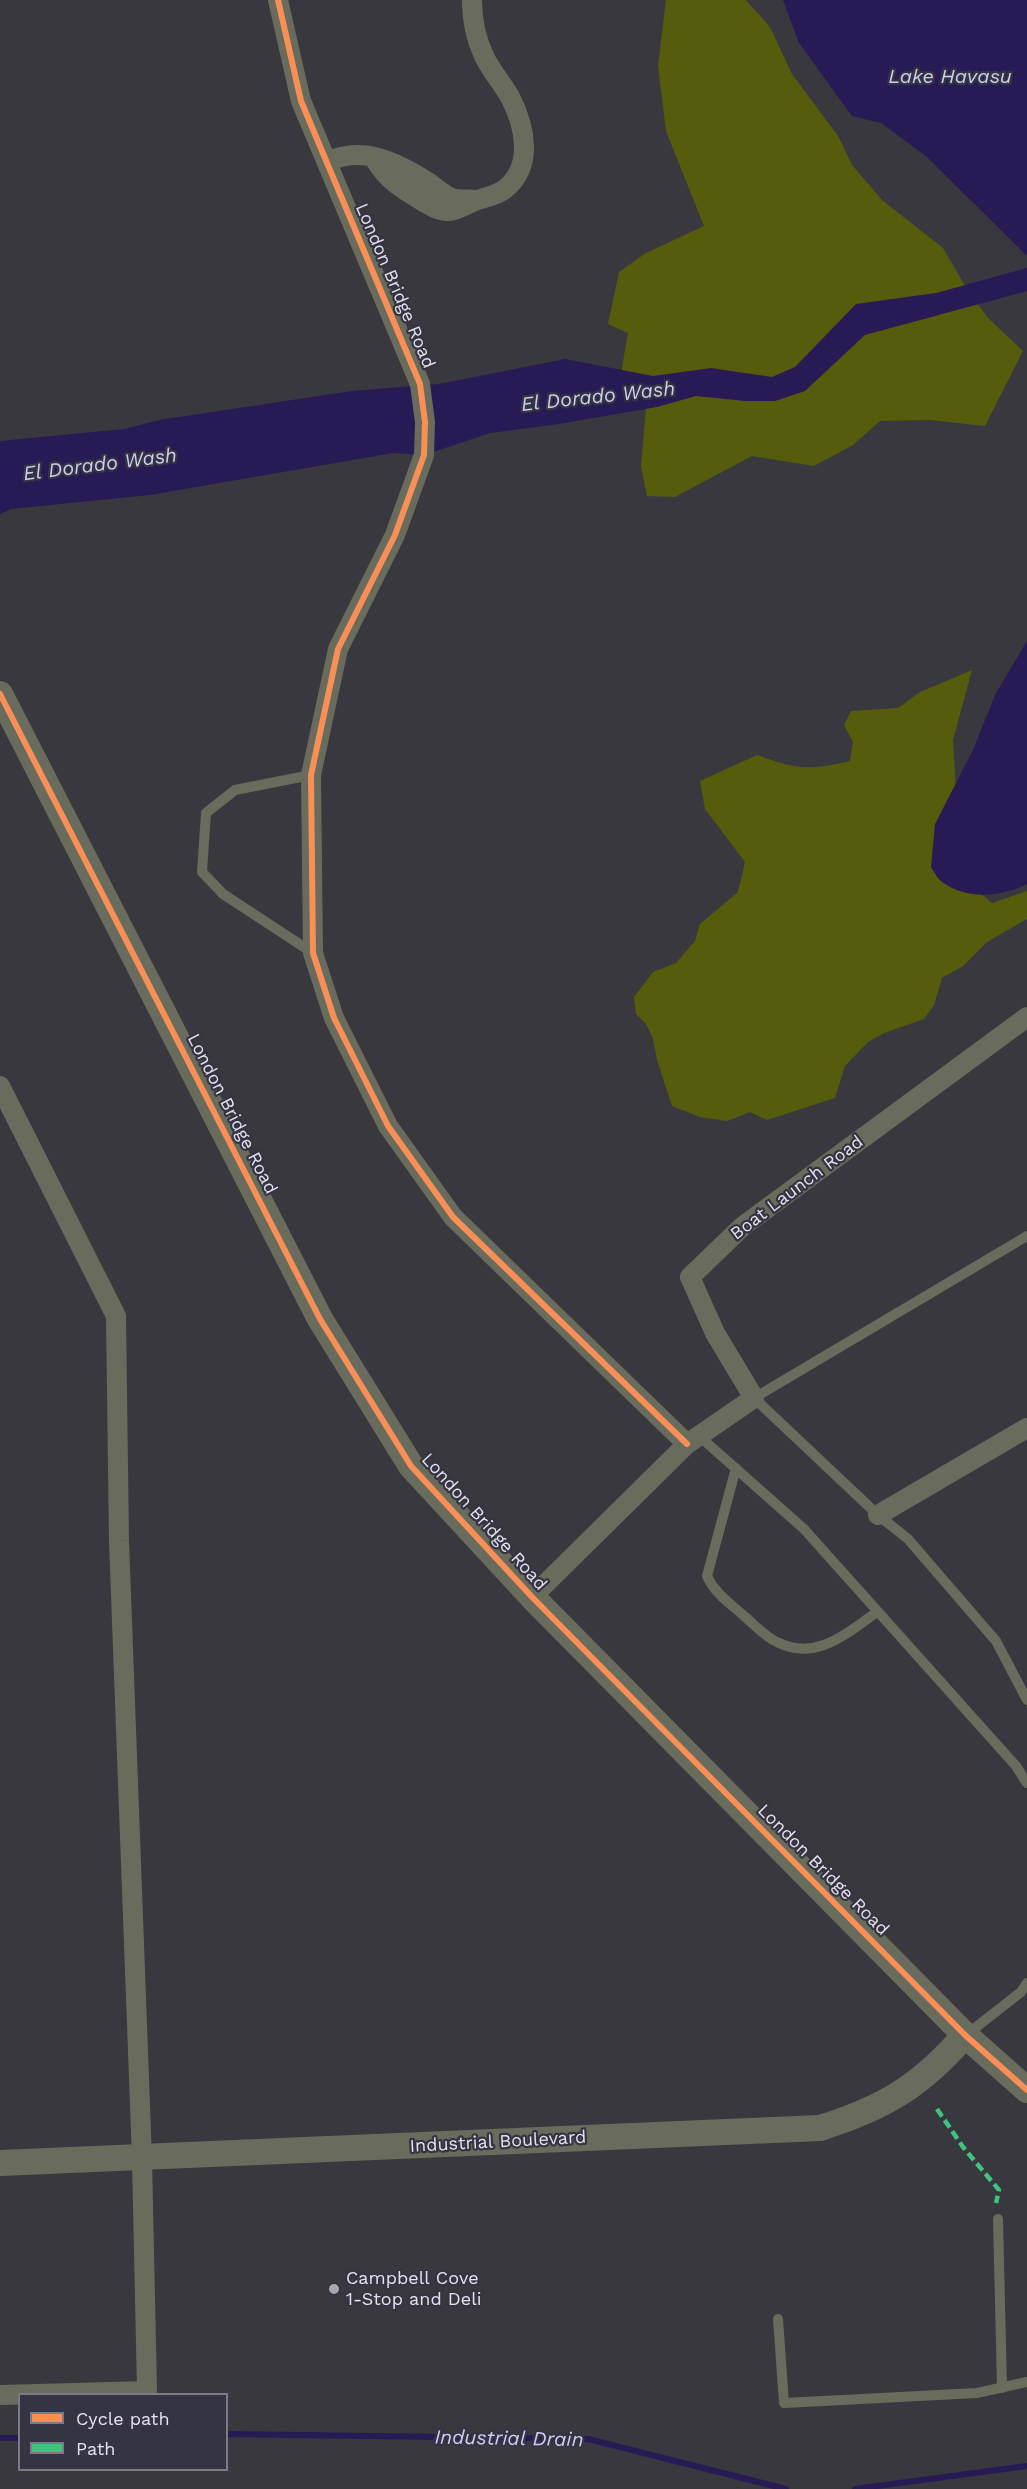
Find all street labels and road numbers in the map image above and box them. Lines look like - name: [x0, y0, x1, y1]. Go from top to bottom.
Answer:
- street label: London Bridge Road: [350, 200, 440, 372]
- street label: London Bridge Road: [182, 1030, 282, 1198]
- street label: Boat Launch Road: [726, 1131, 868, 1245]
- street label: London Bridge Road: [417, 1449, 551, 1595]
- street label: London Bridge Road: [753, 1800, 893, 1940]
- street label: Industrial Boulevard: [409, 2127, 587, 2157]

